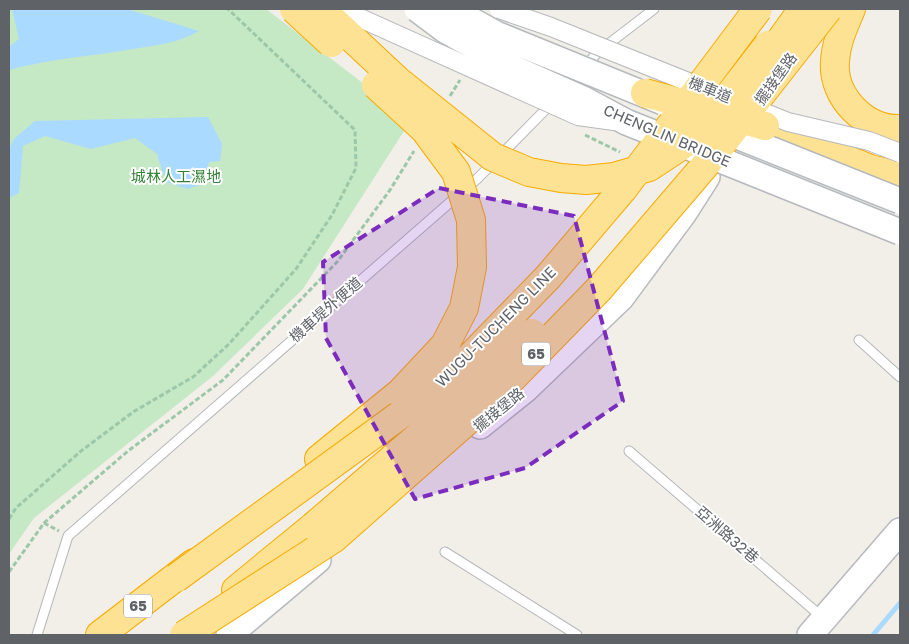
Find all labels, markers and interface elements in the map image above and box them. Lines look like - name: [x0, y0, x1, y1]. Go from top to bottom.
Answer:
- street label: 擺接堡路: [750, 49, 800, 108]
- street label: 機車道: [686, 72, 735, 106]
- street label: CHENGLIN BRIDGE: [601, 100, 734, 170]
- park label: 城林人工濕地: [131, 167, 221, 185]
- street label: WUGU-TUCHENG LINE: [431, 262, 559, 390]
- street label: 機車堤外便道: [285, 273, 365, 346]
- road number: 65: [522, 342, 550, 366]
- street label: 擺接堡路: [469, 383, 527, 435]
- street label: 亞洲路32巷: [693, 502, 763, 566]
- road number: 65: [124, 594, 152, 618]

